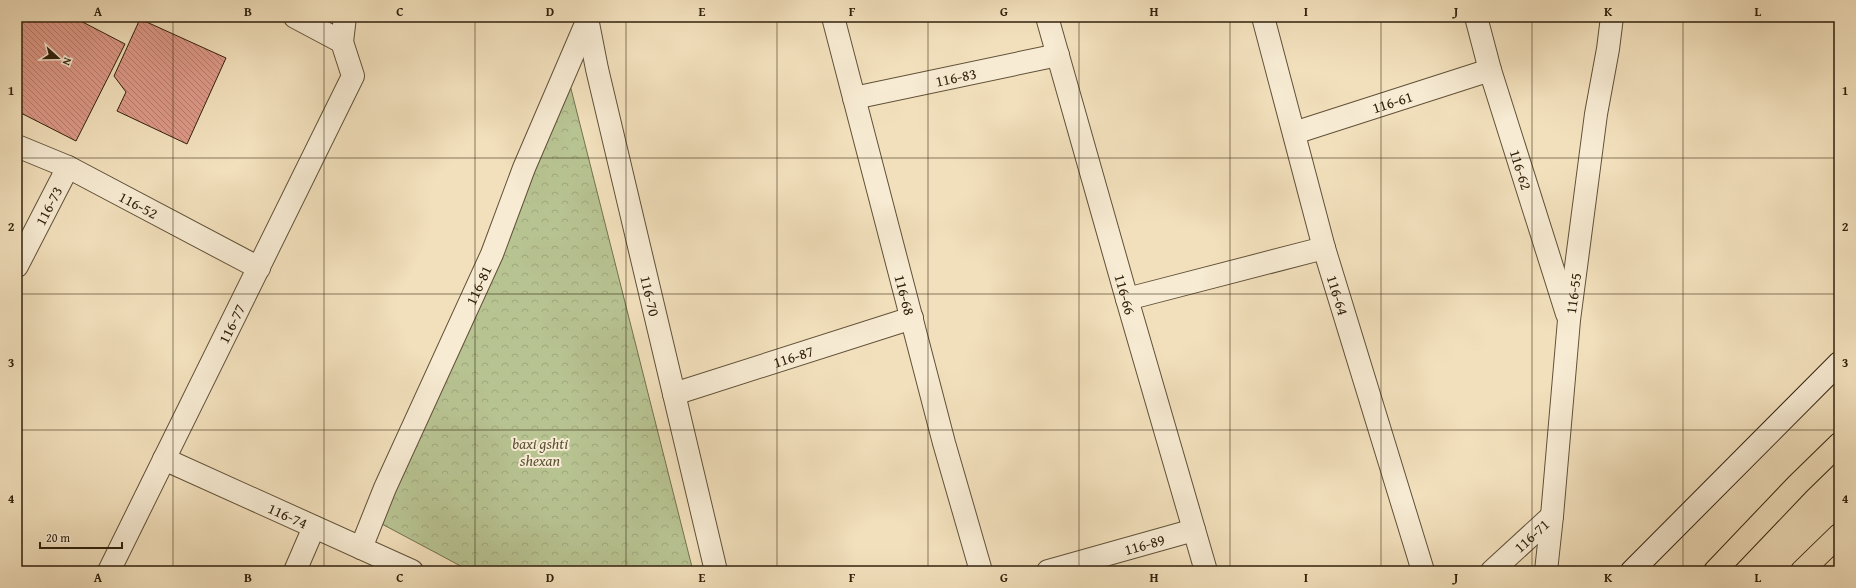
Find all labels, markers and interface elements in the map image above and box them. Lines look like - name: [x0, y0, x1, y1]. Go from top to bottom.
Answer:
- text: A: [94, 2, 103, 21]
- text: B: [244, 2, 252, 21]
- text: C: [396, 2, 404, 21]
- text: D: [546, 2, 554, 21]
- text: E: [699, 2, 706, 21]
- text: F: [849, 2, 856, 21]
- text: G: [1000, 2, 1008, 21]
- text: H: [1149, 2, 1159, 21]
- text: I: [1304, 2, 1308, 21]
- text: J: [1452, 2, 1459, 21]
- text: K: [1604, 2, 1613, 21]
- text: L: [1755, 2, 1762, 21]
- north arrow: [38, 38, 78, 78]
- text: N: [58, 55, 76, 68]
- street label: 116-83: [933, 62, 978, 91]
- text: 1: [8, 81, 14, 100]
- text: 1: [1842, 81, 1848, 100]
- street label: 116-61: [1369, 85, 1415, 118]
- street label: 116-62: [1505, 146, 1538, 192]
- street label: 116-73: [29, 182, 67, 229]
- street label: 116-52: [115, 185, 162, 223]
- text: 2: [8, 217, 15, 236]
- text: 2: [1842, 217, 1849, 236]
- street label: 116-81: [460, 262, 496, 308]
- street label: 116-66: [1110, 271, 1141, 317]
- street label: 116-55: [1559, 271, 1586, 315]
- street label: 116-68: [890, 272, 921, 317]
- street label: 116-64: [1322, 272, 1354, 318]
- street label: 116-70: [636, 273, 666, 318]
- street label: 116-77: [212, 300, 250, 347]
- street label: 116-87: [770, 340, 816, 372]
- text: 3: [8, 353, 14, 372]
- text: 3: [1842, 353, 1848, 372]
- park label: baxi gshti shexan: [512, 433, 568, 471]
- text: 4: [8, 489, 15, 508]
- text: 4: [1842, 489, 1849, 508]
- street label: 116-74: [265, 497, 311, 533]
- street label: 116-71: [1509, 513, 1553, 557]
- scale bar: [40, 524, 122, 550]
- street label: 116-89: [1122, 528, 1167, 560]
- text: 20 m: [46, 529, 70, 546]
- text: A: [94, 568, 103, 587]
- text: B: [244, 568, 252, 587]
- text: C: [396, 568, 404, 587]
- text: D: [546, 568, 554, 587]
- text: E: [699, 568, 706, 587]
- text: F: [849, 568, 856, 587]
- text: G: [1000, 568, 1008, 587]
- text: H: [1149, 568, 1159, 587]
- text: I: [1304, 568, 1308, 587]
- text: J: [1452, 568, 1459, 587]
- text: K: [1604, 568, 1613, 587]
- text: L: [1755, 568, 1762, 587]

